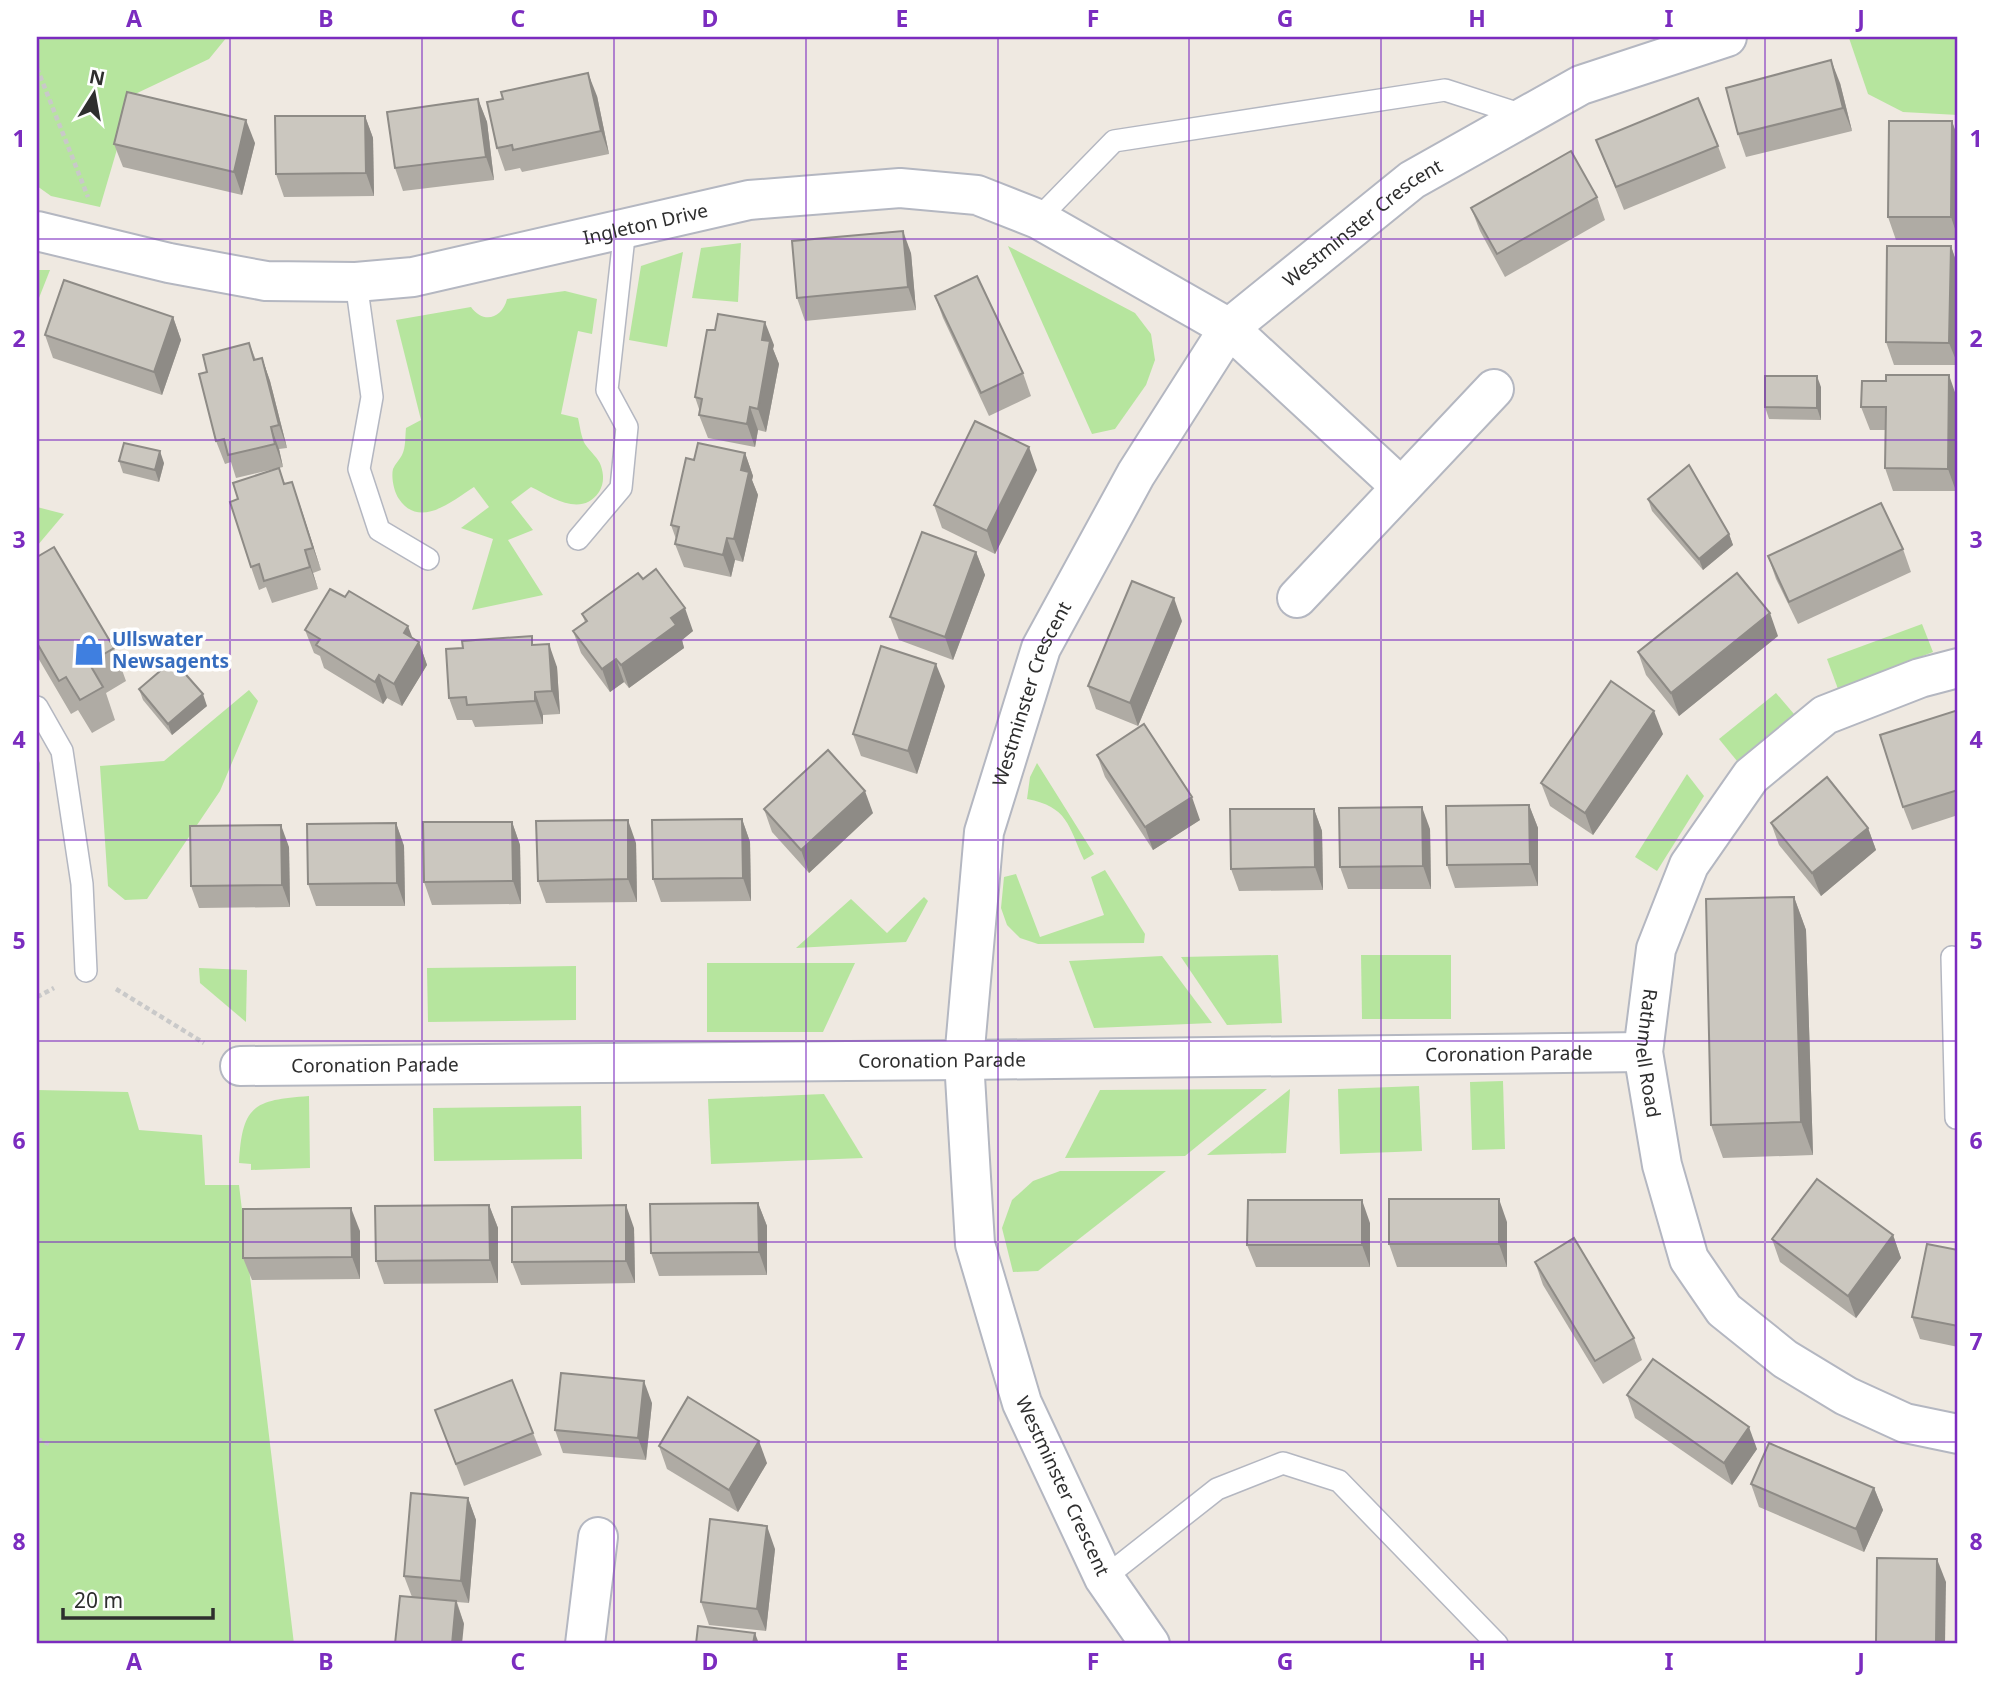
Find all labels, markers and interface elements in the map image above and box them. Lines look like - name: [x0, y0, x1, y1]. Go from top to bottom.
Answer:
- text: A: [126, 2, 142, 34]
- text: B: [318, 2, 334, 34]
- text: C: [511, 2, 526, 34]
- text: D: [702, 2, 718, 34]
- text: E: [896, 2, 908, 34]
- text: F: [1087, 2, 1099, 34]
- text: G: [1277, 2, 1293, 34]
- text: H: [1468, 2, 1486, 34]
- text: I: [1665, 2, 1674, 34]
- text: J: [1855, 2, 1865, 34]
- north arrow: [60, 60, 130, 130]
- text: N: [87, 63, 107, 92]
- text: 1: [12, 122, 26, 154]
- text: 1: [1969, 122, 1983, 154]
- street label: Westminster Crescent: [1277, 153, 1447, 293]
- street label: Ingleton Drive: [580, 197, 710, 251]
- text: 2: [12, 322, 26, 354]
- text: 2: [1969, 322, 1983, 354]
- text: 3: [12, 523, 26, 555]
- text: 3: [1969, 523, 1983, 555]
- street label: Westminster Crescent: [986, 596, 1077, 790]
- place label: Ullswater Newsagents: [112, 626, 229, 674]
- shop icon: Ullswater Newsagents: [72, 633, 106, 667]
- text: 4: [12, 723, 26, 755]
- text: 4: [1969, 723, 1983, 755]
- text: 5: [12, 924, 26, 956]
- text: 5: [1969, 924, 1983, 956]
- street label: Rathmell Road: [1629, 987, 1667, 1120]
- street label: Coronation Parade: [1425, 1040, 1593, 1068]
- street label: Coronation Parade: [858, 1046, 1026, 1074]
- street label: Coronation Parade: [291, 1051, 459, 1079]
- text: 6: [12, 1124, 26, 1156]
- text: 6: [1969, 1124, 1983, 1156]
- text: 7: [12, 1325, 26, 1357]
- text: 7: [1969, 1325, 1983, 1357]
- street label: Westminster Crescent: [1010, 1392, 1116, 1580]
- text: 8: [12, 1525, 26, 1557]
- text: 8: [1969, 1525, 1983, 1557]
- scale bar: [63, 1576, 214, 1620]
- text: 20 m: [74, 1586, 123, 1614]
- text: A: [126, 1645, 142, 1677]
- text: B: [318, 1645, 334, 1677]
- text: C: [511, 1645, 526, 1677]
- text: D: [702, 1645, 718, 1677]
- text: E: [896, 1645, 908, 1677]
- text: F: [1087, 1645, 1099, 1677]
- text: G: [1277, 1645, 1293, 1677]
- text: H: [1468, 1645, 1486, 1677]
- text: I: [1665, 1645, 1674, 1677]
- text: J: [1855, 1645, 1865, 1677]

